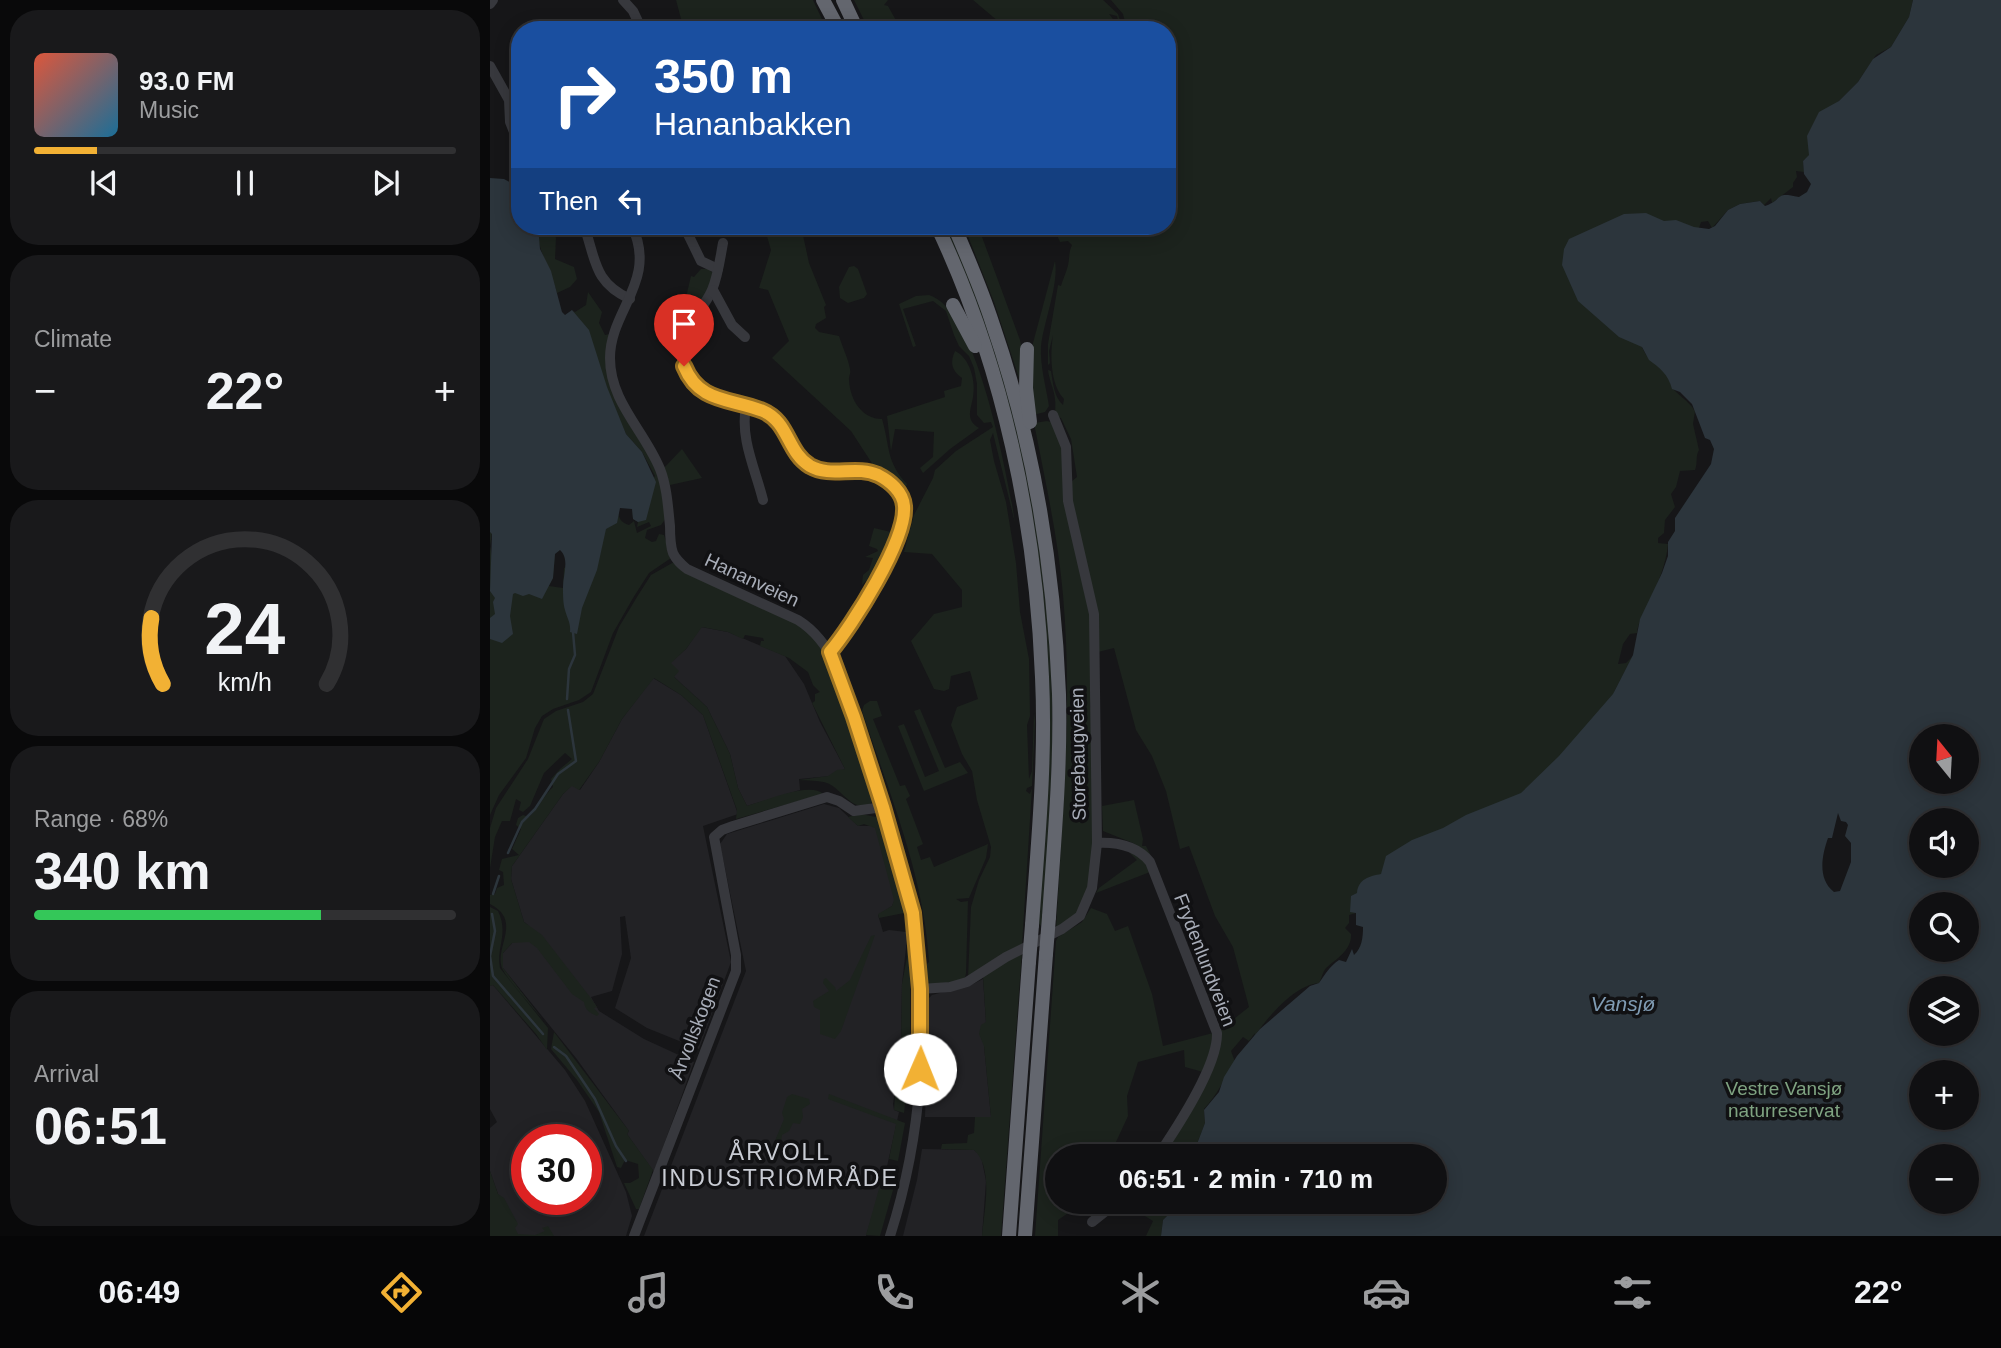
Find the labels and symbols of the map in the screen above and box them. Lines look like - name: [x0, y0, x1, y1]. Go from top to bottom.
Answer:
- pin: [654, 294, 714, 366]
- street label: Hananveien: [702, 549, 802, 611]
- street label: Storebaugveien: [1066, 687, 1090, 821]
- north arrow: [1909, 724, 1979, 794]
- street label: Frydenlundveien: [1170, 891, 1240, 1029]
- street label: Årvollskogen: [666, 973, 724, 1083]
- water label: Vansjø: [1591, 992, 1655, 1015]
- position arrow: [883, 1032, 957, 1106]
- park label: Vestre Vansjø naturreservat: [1726, 1078, 1843, 1121]
- speed limit sign: 30: [511, 1124, 602, 1215]
- district label: ÅRVOLL INDUSTRIOMRÅDE: [661, 1138, 899, 1191]

